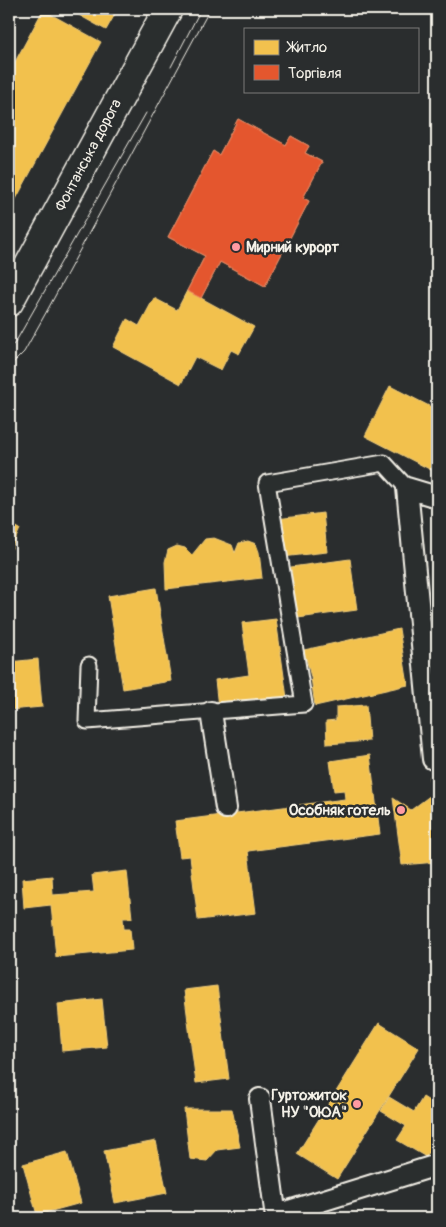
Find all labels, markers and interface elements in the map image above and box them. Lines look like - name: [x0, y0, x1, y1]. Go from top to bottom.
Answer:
- legend: [244, 28, 418, 92]
- text: Житло: [286, 38, 327, 57]
- text: Торгівля: [288, 64, 342, 83]
- street label: Фонтанська дорога: [51, 96, 126, 215]
- place label: Мирний курорт: [246, 238, 340, 257]
- marker: Мирний курорт: [230, 241, 242, 253]
- place label: Особняк готель: [289, 801, 391, 820]
- marker: Особняк готель: [395, 804, 407, 816]
- place label: Гуртожиток НУ "ОЮА": [271, 1086, 347, 1122]
- marker: Гуртожиток НУ "ОЮА": [351, 1098, 363, 1110]

